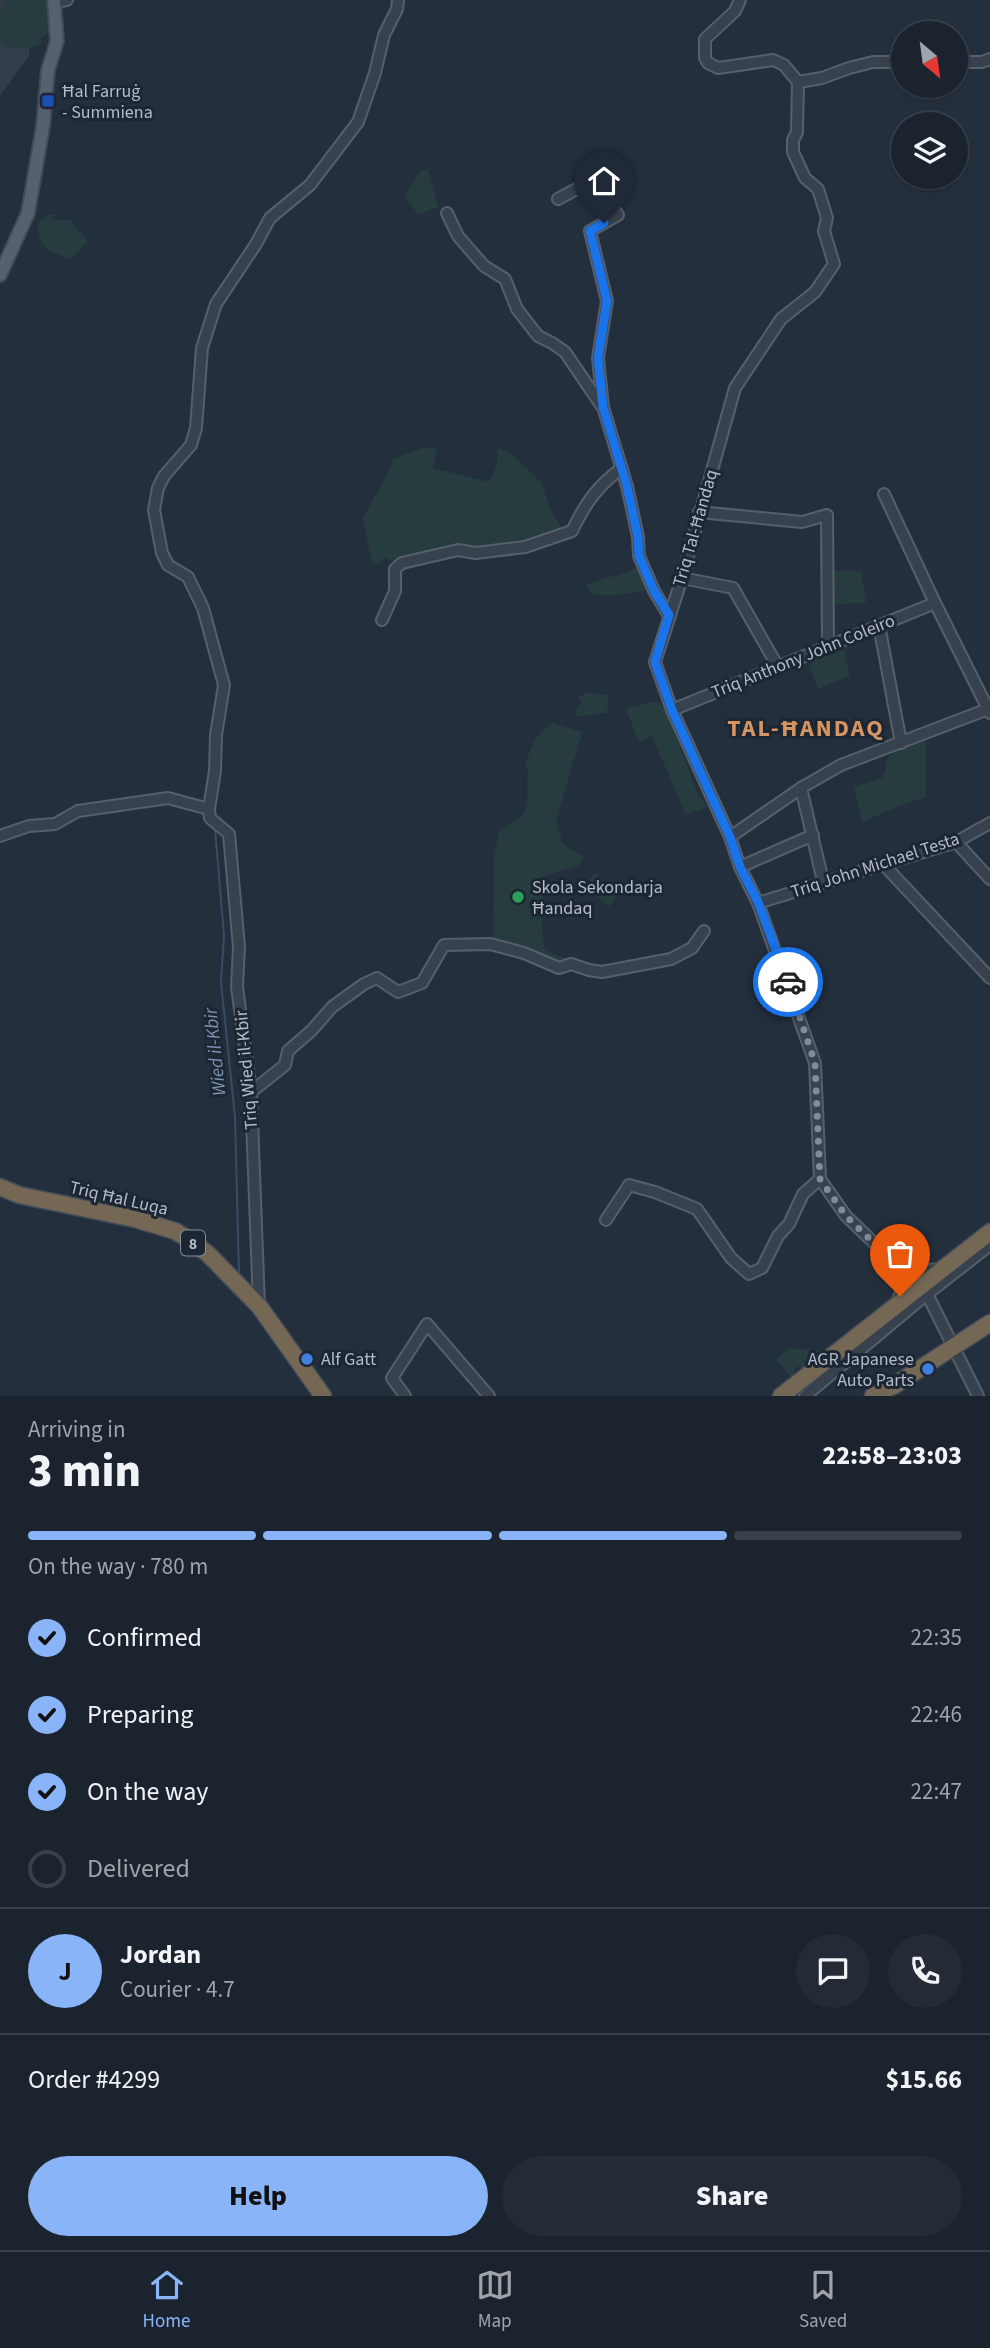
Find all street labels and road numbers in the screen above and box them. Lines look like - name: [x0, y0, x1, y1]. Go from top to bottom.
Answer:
- street label: Triq Tal-Ħandaq: [667, 466, 724, 590]
- street label: Triq Anthony John Coleiro: [708, 608, 899, 705]
- street label: Triq John Michael Testa: [788, 826, 963, 905]
- street label: Triq Wied il-Kbir: [229, 1008, 264, 1131]
- street label: Triq Ħal Luqa: [67, 1175, 171, 1222]
- road number: 8: [181, 1231, 205, 1256]

